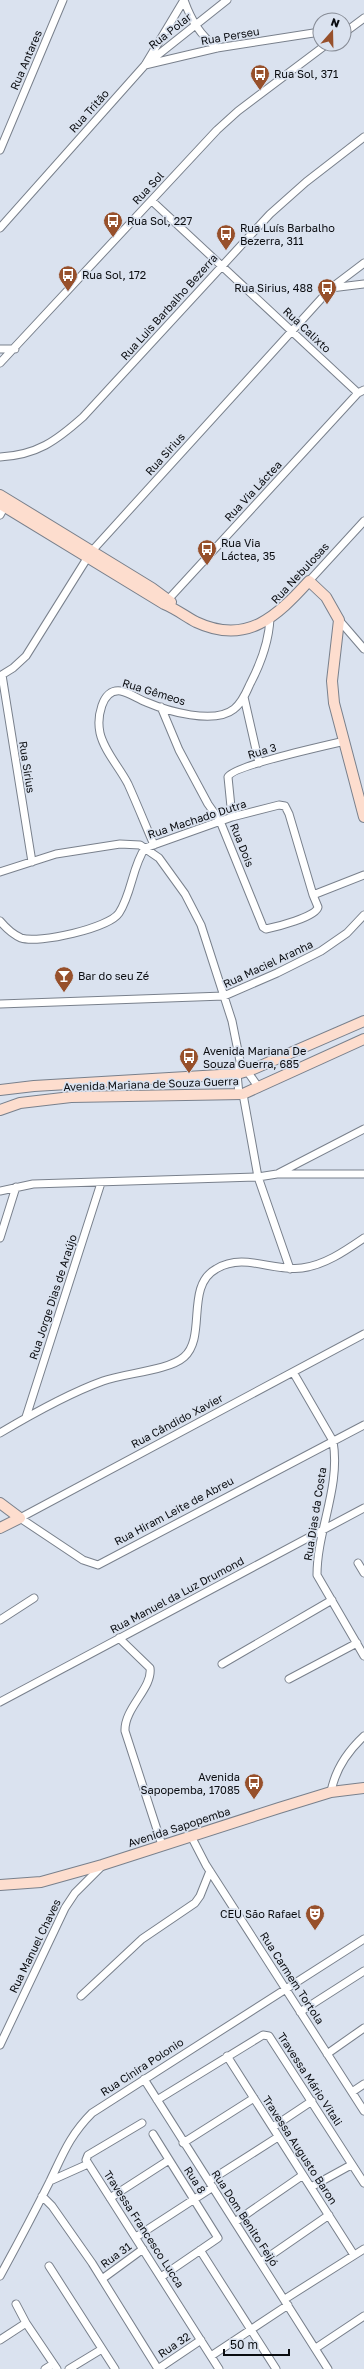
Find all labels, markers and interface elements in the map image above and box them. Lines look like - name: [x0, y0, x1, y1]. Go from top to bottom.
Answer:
- street label: Rua Polar: [146, 9, 194, 51]
- north arrow: [312, 12, 352, 52]
- text: N: [329, 15, 342, 30]
- street label: Rua Perseu: [199, 24, 260, 47]
- street label: Rua Antares: [7, 28, 44, 92]
- bus stop icon: Rua Sol, 371: [249, 63, 271, 91]
- place label: Rua Sol, 371: [274, 67, 338, 80]
- street label: Rua Tritão: [66, 86, 112, 135]
- street label: Rua Sol: [129, 168, 166, 207]
- bus stop icon: Rua Sol, 227: [102, 210, 124, 238]
- place label: Rua Sol, 227: [127, 214, 192, 227]
- place label: Rua Luís Barbalho Bezerra, 311: [240, 221, 335, 247]
- bus stop icon: Rua Luís Barbalho Bezerra, 311: [215, 223, 237, 251]
- street label: Rua Luis Barbalho Bezerra: [118, 251, 220, 362]
- bus stop icon: Rua Sol, 172: [57, 264, 79, 292]
- place label: Rua Sol, 172: [82, 268, 146, 281]
- bus stop icon: Rua Sirius, 488: [316, 277, 338, 305]
- place label: Rua Sirius, 488: [234, 281, 313, 294]
- street label: Rua Calixto: [281, 304, 334, 355]
- street label: Rua Sirius: [142, 430, 187, 478]
- street label: Rua Via Láctea: [221, 458, 284, 524]
- place label: Rua Via Láctea, 35: [221, 536, 275, 562]
- bus stop icon: Rua Via Láctea, 35: [196, 538, 218, 566]
- street label: Rua Nebulosas: [268, 539, 331, 606]
- street label: Rua Gêmeos: [121, 676, 188, 707]
- street label: Rua Sirius: [17, 740, 38, 794]
- street label: Rua 3: [246, 740, 278, 761]
- street label: Rua Machado Dutra: [146, 796, 248, 841]
- street label: Rua Dois: [228, 821, 257, 869]
- street label: Rua Maciel Aranha: [221, 937, 315, 990]
- bar icon: Bar do seu Zé: [53, 965, 75, 993]
- place label: Bar do seu Zé: [78, 969, 149, 982]
- place label: Avenida Mariana De Souza Guerra, 685: [203, 1044, 306, 1070]
- bus stop icon: Avenida Mariana De Souza Guerra, 685: [178, 1046, 200, 1074]
- street label: Avenida Mariana de Souza Guerra: [63, 1074, 239, 1093]
- street label: Rua Jorge Dias de Araújo: [26, 1232, 79, 1361]
- street label: Rua Cândido Xavier: [129, 1391, 226, 1450]
- street label: Rua Dias da Costa: [301, 1466, 328, 1562]
- street label: Rua Hiram Leite de Abreu: [112, 1474, 236, 1548]
- street label: Rua Manuel da Luz Drumond: [108, 1554, 246, 1635]
- place label: Avenida Sapopemba, 17085: [140, 1770, 240, 1796]
- bus stop icon: Avenida Sapopemba, 17085: [243, 1772, 265, 1800]
- street label: Avenida Sapopemba: [126, 1804, 232, 1849]
- street label: Rua Manuel Chaves: [6, 1896, 63, 1995]
- theatre icon: CEU São Rafael: [304, 1903, 326, 1931]
- place label: CEU São Rafael: [220, 1907, 301, 1920]
- street label: Rua Carmem Tortola: [258, 1929, 327, 2026]
- street label: Travessa Mário Vitali: [275, 2030, 345, 2128]
- street label: Rua Cinira Polonio: [98, 2035, 186, 2098]
- street label: Travessa Augusto Baron: [260, 2093, 340, 2206]
- street label: Rua 8: [182, 2164, 209, 2196]
- street label: Rua Dom Benito Feijó: [209, 2167, 282, 2269]
- street label: Travessa Francesco Lucca: [102, 2168, 187, 2290]
- street label: Rua 31: [98, 2239, 134, 2270]
- street label: Rua 32: [155, 2329, 192, 2360]
- scale bar: [224, 2331, 289, 2357]
- text: 50 m: [230, 2337, 258, 2352]

